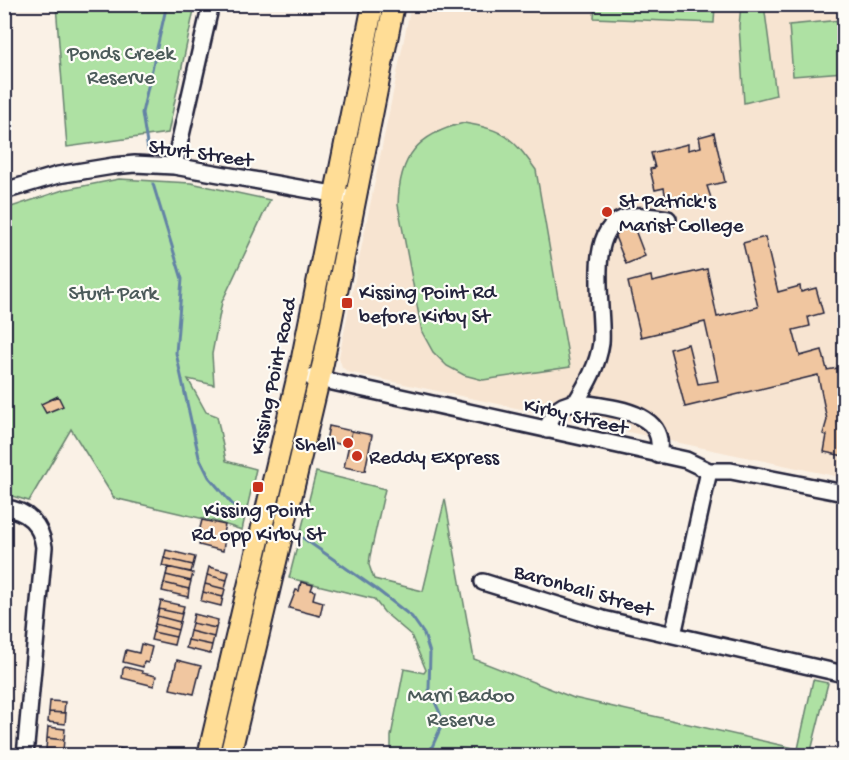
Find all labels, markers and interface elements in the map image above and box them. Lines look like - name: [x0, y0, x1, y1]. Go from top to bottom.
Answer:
- park label: Ponds Creek Reserve: [66, 43, 177, 92]
- street label: Sturt Street: [147, 136, 257, 175]
- place label: St Patrick's Marist College: [619, 191, 745, 240]
- marker: St Patrick's Marist College: [600, 205, 614, 219]
- place label: Kissing Point Rd before Kirby St: [359, 282, 498, 331]
- park label: Sturt Park: [68, 283, 160, 308]
- street label: Kissing Point Road: [247, 294, 305, 457]
- marker: Kissing Point Rd before Kirby St: [340, 296, 354, 310]
- street label: Kirby Street: [521, 394, 632, 443]
- place label: Shell: [295, 434, 336, 459]
- marker: Shell: [341, 436, 355, 450]
- place label: Reddy Express: [369, 447, 500, 472]
- marker: Reddy Express: [350, 449, 364, 463]
- marker: Kissing Point Rd opp Kirby St: [251, 480, 265, 494]
- place label: Kissing Point Rd opp Kirby St: [191, 500, 327, 549]
- street label: Baronbali Street: [510, 560, 658, 625]
- park label: Marri Badoo Reserve: [407, 685, 515, 734]

